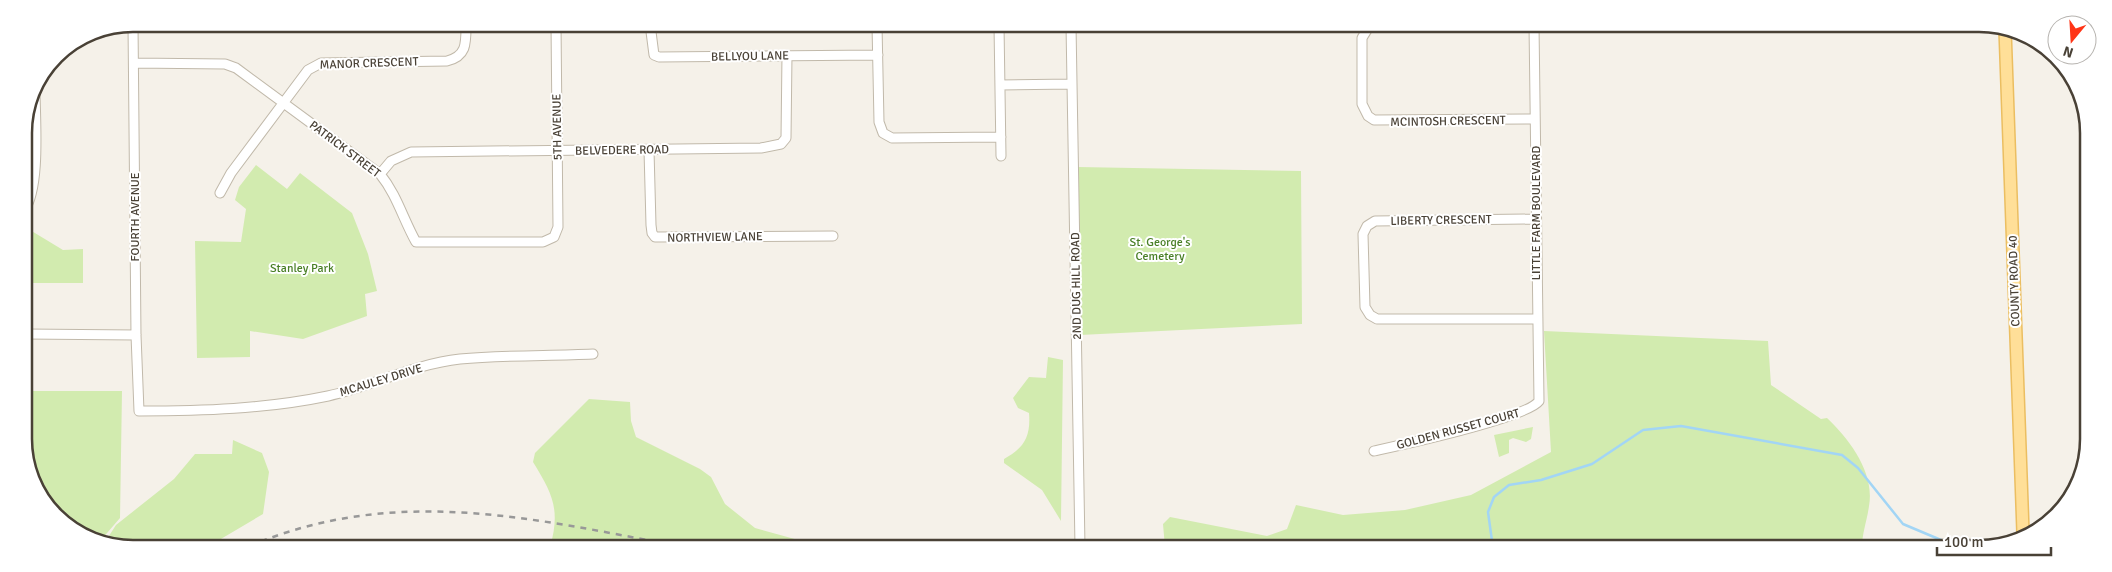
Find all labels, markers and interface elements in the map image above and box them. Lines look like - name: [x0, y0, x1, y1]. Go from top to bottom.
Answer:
- north arrow: [2047, 15, 2097, 65]
- text: N: [2061, 42, 2075, 61]
- street label: BELLYOU LANE: [711, 48, 789, 65]
- street label: MANOR CRESCENT: [319, 54, 419, 73]
- street label: 5TH AVENUE: [549, 93, 566, 160]
- street label: MCINTOSH CRESCENT: [1390, 113, 1506, 130]
- street label: PATRICK STREET: [306, 118, 383, 181]
- street label: BELVEDERE ROAD: [575, 142, 669, 159]
- street label: LITTLE FARM BOULEVARD: [1529, 146, 1544, 280]
- street label: FOURTH AVENUE: [128, 172, 143, 262]
- street label: LIBERTY CRESCENT: [1390, 212, 1492, 229]
- street label: NORTHVIEW LANE: [667, 229, 763, 246]
- street label: 2ND DUG HILL ROAD: [1068, 232, 1085, 340]
- park label: St. George's Cemetery: [1130, 235, 1191, 264]
- street label: COUNTY ROAD 40: [2005, 235, 2024, 327]
- park label: Stanley Park: [270, 261, 334, 276]
- street label: MCAULEY DRIVE: [338, 361, 425, 400]
- street label: GOLDEN RUSSET COURT: [1395, 406, 1521, 453]
- scale bar: [1937, 524, 2051, 556]
- text: 100 m: [1944, 533, 1984, 551]

